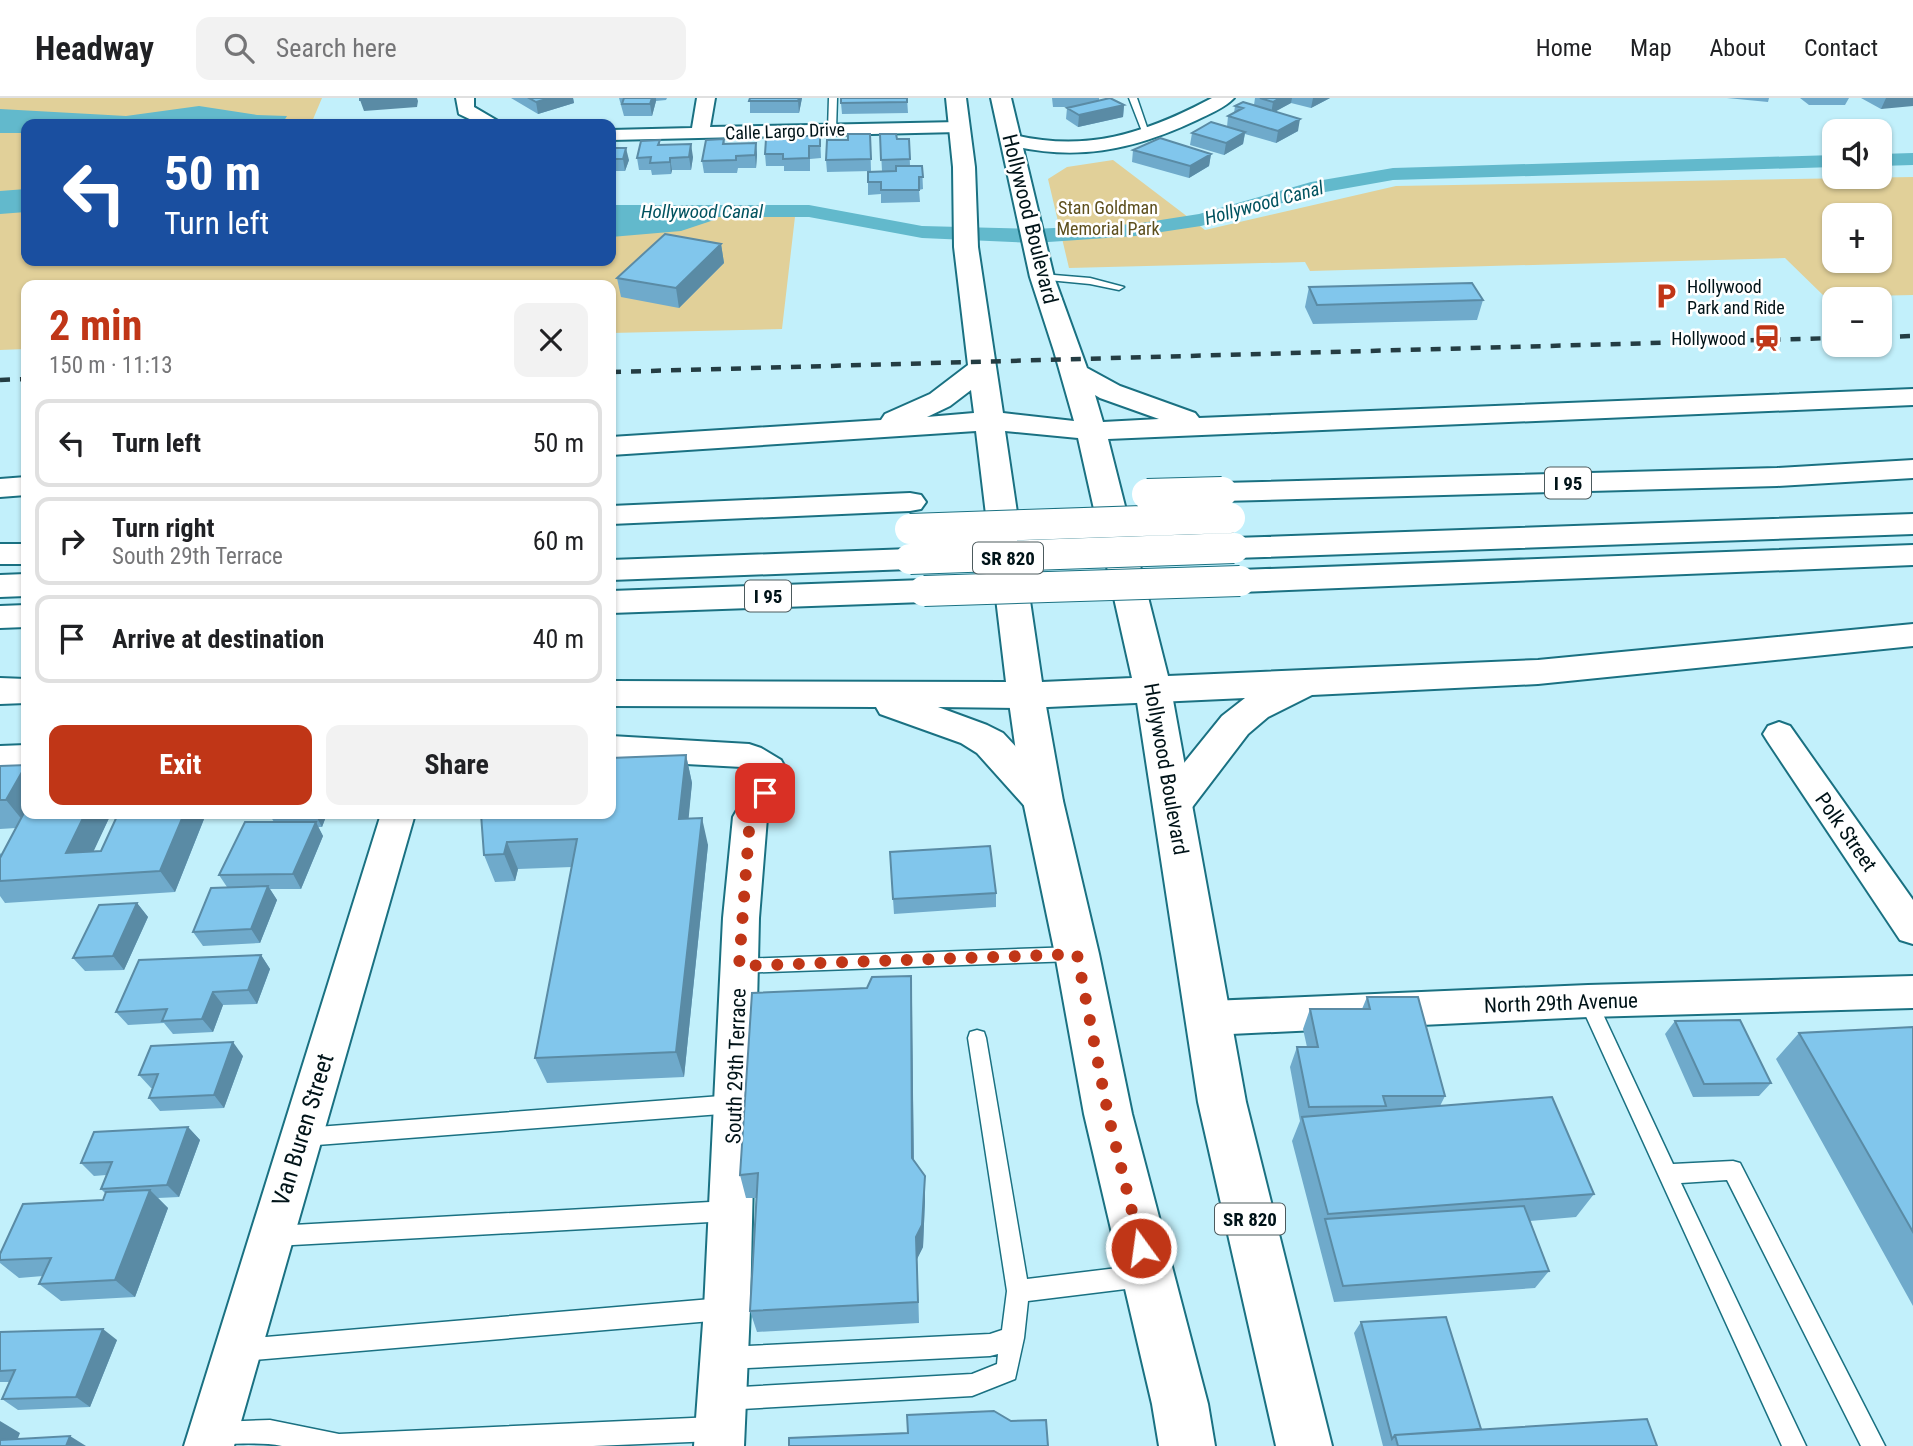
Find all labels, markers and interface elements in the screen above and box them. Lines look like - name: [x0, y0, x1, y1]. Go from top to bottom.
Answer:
- search box: [196, 17, 686, 80]
- text: Headway: [35, 29, 154, 68]
- icon: search: [220, 29, 258, 67]
- text: Search here: [276, 33, 397, 63]
- text: Home: [1536, 34, 1592, 62]
- text: Map: [1630, 34, 1672, 62]
- text: About: [1710, 34, 1766, 62]
- text: Contact: [1804, 34, 1878, 62]
- street label: Calle Largo Drive: [725, 118, 845, 144]
- map controls: [1822, 119, 1892, 357]
- button: sound: [1822, 119, 1892, 189]
- street label: Hollywood Boulevard: [997, 132, 1063, 306]
- text: 50 m: [164, 145, 261, 202]
- icon: left: [49, 147, 140, 238]
- water label: Hollywood Canal: [1202, 176, 1327, 230]
- park label: Stan Goldman Memorial Park: [1056, 197, 1160, 239]
- water label: Hollywood Canal: [641, 200, 764, 223]
- button: +: [1822, 203, 1892, 273]
- text: Turn left: [164, 204, 269, 242]
- place label: Hollywood Park and Ride: [1687, 276, 1785, 318]
- parking icon: Hollywood Park and Ride: [1651, 281, 1681, 311]
- button: −: [1822, 287, 1892, 357]
- text: 2 min: [49, 301, 142, 350]
- button: close: [514, 303, 588, 377]
- station icon: Hollywood: [1752, 323, 1782, 353]
- place label: Hollywood: [1671, 328, 1746, 349]
- text: 150 m · 11:13: [49, 352, 173, 379]
- icon: left: [53, 424, 91, 462]
- text: Turn left: [112, 428, 201, 458]
- text: 50 m: [533, 428, 584, 458]
- road number: I 95: [1545, 468, 1591, 498]
- text: Turn right: [112, 513, 214, 543]
- icon: right: [53, 522, 91, 560]
- text: 60 m: [533, 526, 584, 556]
- road number: SR 820: [973, 542, 1043, 573]
- text: South 29th Terrace: [112, 543, 283, 570]
- road number: I 95: [745, 580, 791, 611]
- icon: arrive: [53, 620, 91, 658]
- text: Arrive at destination: [112, 624, 324, 654]
- text: 40 m: [533, 624, 584, 654]
- street label: Hollywood Boulevard: [1139, 681, 1193, 857]
- button: Exit: [49, 725, 312, 805]
- button: Share: [326, 725, 588, 805]
- pin: [735, 763, 795, 823]
- icon: arrive: [746, 774, 784, 812]
- street label: Polk Street: [1810, 788, 1882, 876]
- street label: South 29th Terrace: [721, 987, 751, 1144]
- street label: North 29th Avenue: [1484, 988, 1639, 1018]
- street label: Van Buren Street: [267, 1050, 339, 1210]
- road number: SR 820: [1215, 1204, 1285, 1234]
- position arrow: [1104, 1211, 1178, 1285]

